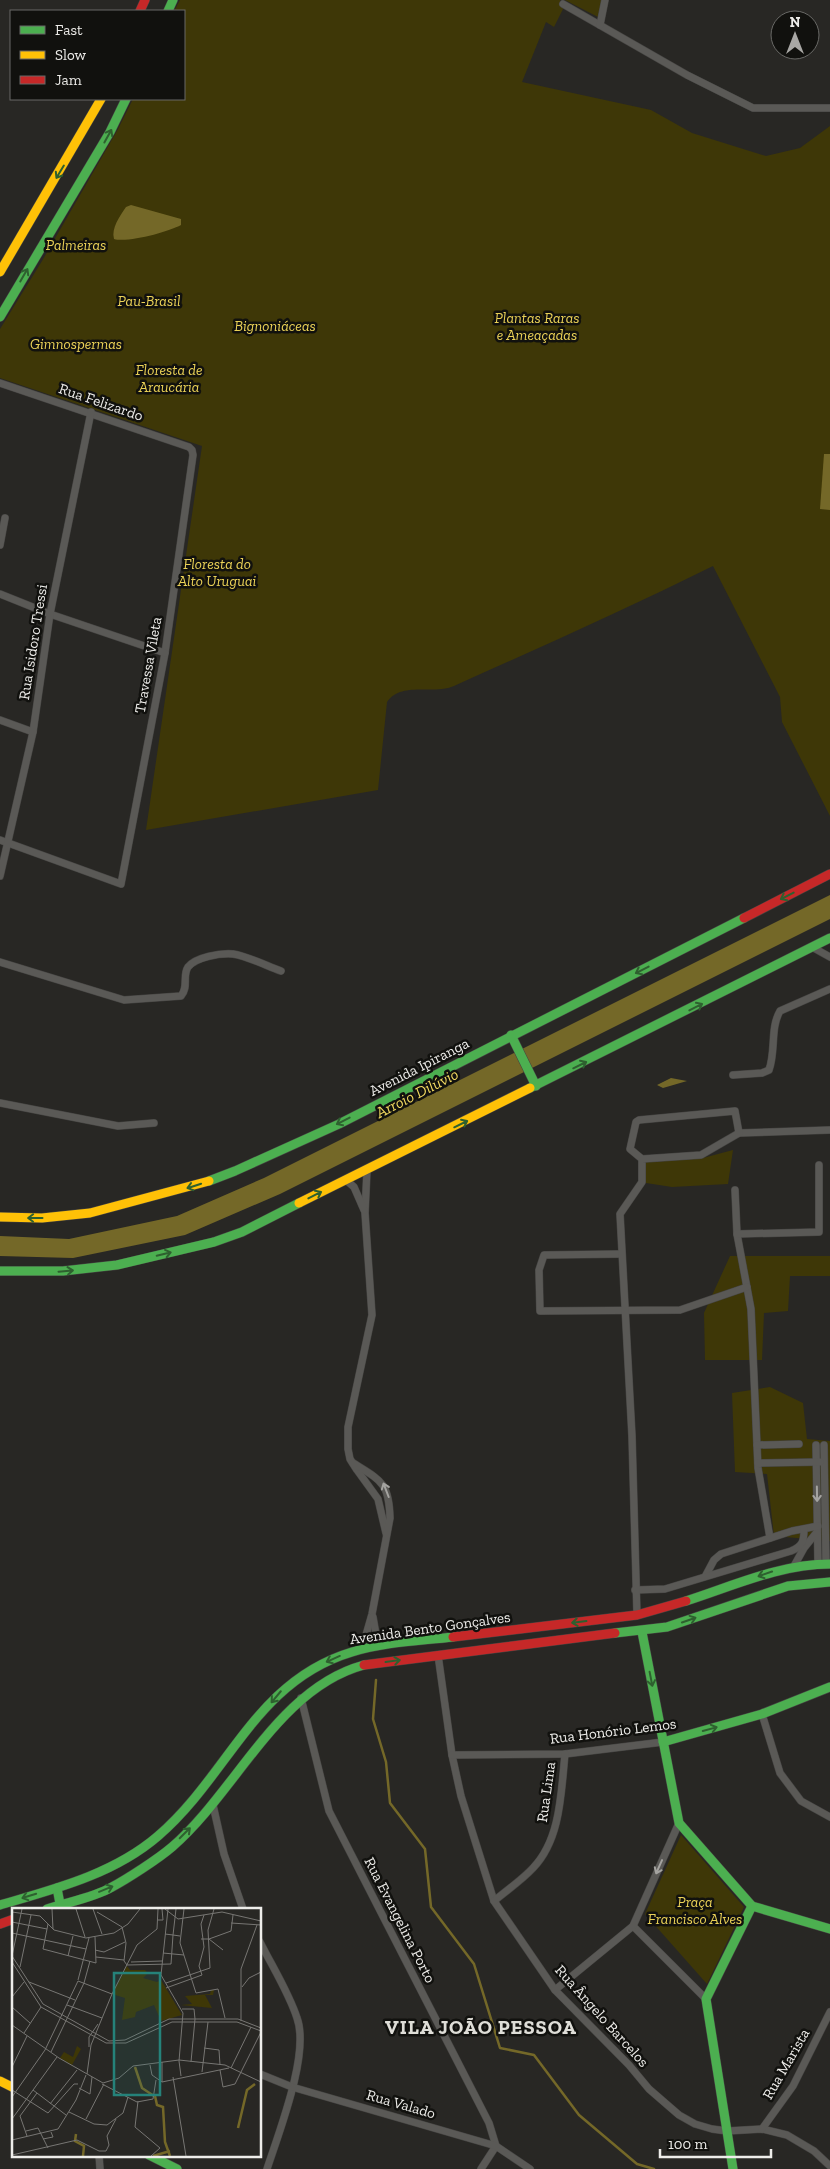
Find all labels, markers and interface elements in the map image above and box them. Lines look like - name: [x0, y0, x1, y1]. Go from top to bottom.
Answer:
- legend: [10, 10, 185, 100]
- north arrow: [770, 10, 820, 60]
- text: N: [790, 14, 801, 31]
- text: Fast: [55, 21, 83, 39]
- text: Slow: [55, 46, 87, 64]
- text: Jam: [55, 71, 82, 89]
- one-way arrow: [103, 129, 113, 143]
- one-way arrow: [54, 164, 64, 178]
- park label: Palmeiras: [46, 236, 106, 254]
- one-way arrow: [20, 269, 30, 283]
- park label: Pau-Brasil: [117, 292, 181, 310]
- park label: Plantas Raras e Ameaçadas: [494, 309, 580, 344]
- park label: Bignoniáceas: [234, 317, 316, 335]
- park label: Gimnospermas: [30, 335, 122, 353]
- park label: Floresta de Araucária: [135, 361, 203, 396]
- street label: Rua Felizardo: [56, 379, 146, 425]
- park label: Floresta do Alto Uruguai: [177, 555, 257, 590]
- street label: Rua Isidoro Tressi: [15, 583, 51, 701]
- street label: Travessa Vileta: [131, 615, 165, 715]
- one-way arrow: [779, 891, 794, 901]
- one-way arrow: [635, 966, 650, 975]
- one-way arrow: [688, 1002, 703, 1011]
- street label: Avenida Ipiranga: [366, 1034, 472, 1100]
- one-way arrow: [572, 1060, 587, 1070]
- water label: Arroio Dilúvio: [372, 1064, 462, 1122]
- one-way arrow: [336, 1117, 351, 1127]
- one-way arrow: [453, 1118, 468, 1128]
- one-way arrow: [187, 1182, 202, 1191]
- one-way arrow: [307, 1190, 322, 1199]
- one-way arrow: [28, 1213, 44, 1223]
- one-way arrow: [156, 1249, 172, 1258]
- one-way arrow: [58, 1266, 74, 1275]
- one-way arrow: [380, 1483, 390, 1498]
- one-way arrow: [812, 1485, 822, 1501]
- one-way arrow: [758, 1570, 773, 1579]
- street label: Avenida Bento Gonçalves: [348, 1608, 512, 1648]
- one-way arrow: [681, 1614, 697, 1624]
- one-way arrow: [572, 1617, 588, 1627]
- one-way arrow: [326, 1654, 341, 1664]
- one-way arrow: [385, 1656, 401, 1666]
- one-way arrow: [647, 1671, 656, 1687]
- one-way arrow: [271, 1690, 282, 1703]
- street label: Rua Honório Lemos: [549, 1714, 677, 1748]
- one-way arrow: [701, 1723, 717, 1733]
- street label: Rua Lima: [533, 1761, 559, 1823]
- one-way arrow: [179, 1827, 191, 1840]
- street label: Rua Evangelina Porto: [360, 1854, 440, 1986]
- one-way arrow: [654, 1859, 664, 1874]
- one-way arrow: [98, 1884, 113, 1893]
- one-way arrow: [21, 1892, 37, 1902]
- park label: Praça Francisco Alves: [648, 1893, 742, 1928]
- inset map: [12, 1908, 261, 2156]
- street label: Rua Ângelo Barcelos: [551, 1961, 653, 2071]
- district label: VILA JOÃO PESSOA: [385, 2015, 577, 2039]
- street label: Rua Marista: [759, 2025, 813, 2103]
- street label: Rua Valado: [364, 2086, 438, 2123]
- scale bar: [660, 2126, 771, 2158]
- text: 100 m: [668, 2135, 707, 2153]

